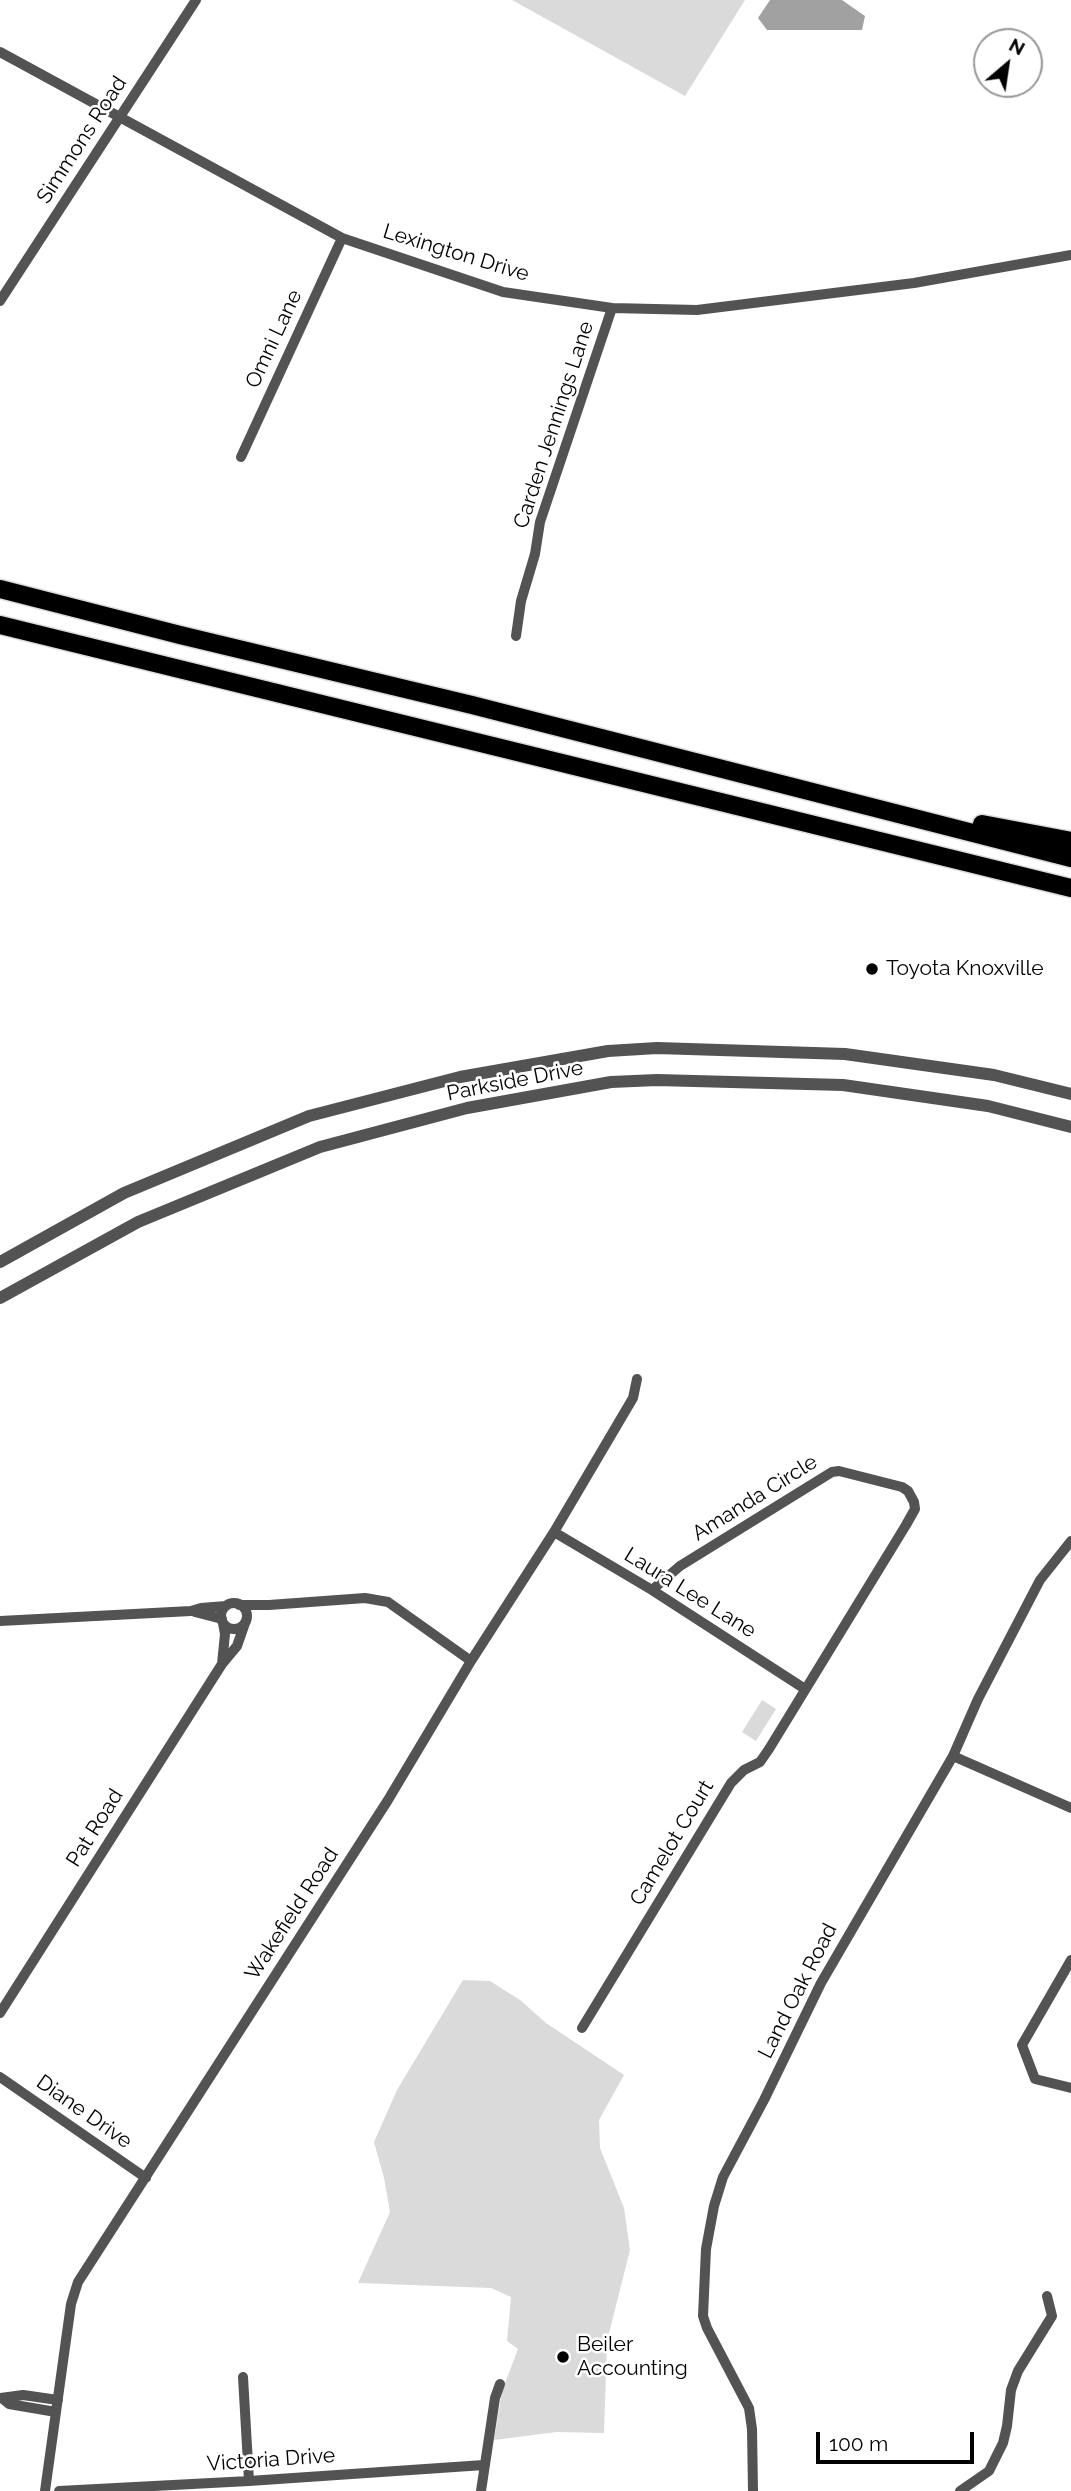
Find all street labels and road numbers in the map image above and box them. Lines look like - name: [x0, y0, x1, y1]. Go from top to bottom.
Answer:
- street label: Simmons Road: [32, 72, 132, 208]
- street label: Lexington Drive: [380, 219, 532, 287]
- street label: Omni Lane: [240, 286, 308, 392]
- street label: Carden Jennings Lane: [509, 318, 599, 532]
- street label: Parkside Drive: [445, 1055, 585, 1107]
- street label: Amanda Circle: [688, 1450, 822, 1546]
- street label: Laura Lee Lane: [619, 1542, 761, 1644]
- street label: Camelot Court: [625, 1776, 719, 1910]
- street label: Pat Road: [61, 1784, 129, 1872]
- street label: Wakefield Road: [240, 1843, 344, 1985]
- street label: Land Oak Road: [753, 1919, 843, 2063]
- street label: Diane Drive: [31, 2070, 137, 2154]
- street label: Victoria Drive: [206, 2443, 336, 2477]

